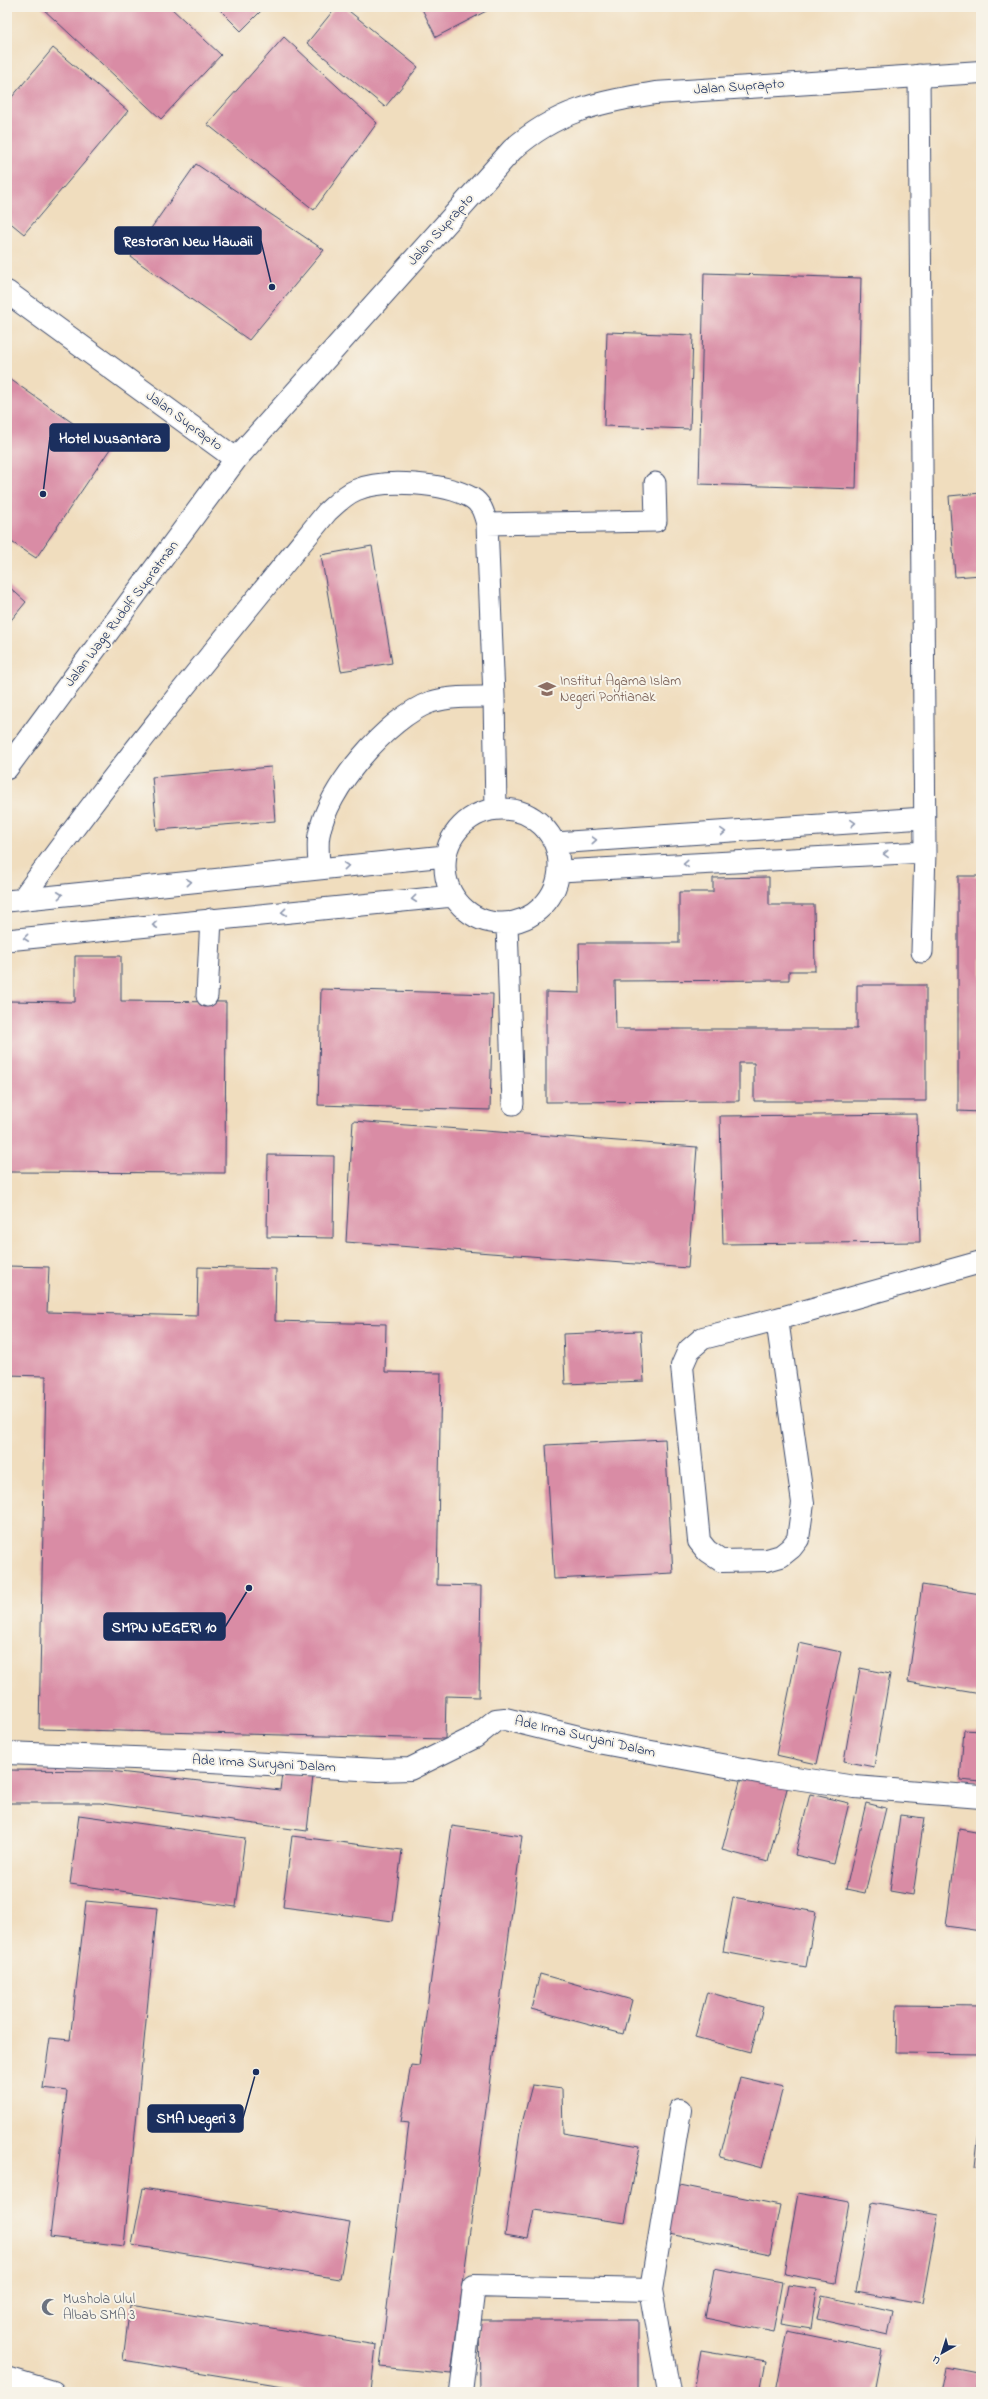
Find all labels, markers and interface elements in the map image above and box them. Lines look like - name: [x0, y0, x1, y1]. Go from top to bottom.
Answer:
- street label: Jalan Suprapto: [693, 73, 785, 101]
- street label: Jalan Suprapto: [403, 189, 479, 271]
- callout: Restoran New Hawaii: [115, 227, 261, 254]
- text: Restoran New Hawaii: [122, 231, 253, 253]
- street label: Jalan Suprapto: [141, 386, 227, 456]
- callout: Hotel Nusantara: [50, 424, 169, 451]
- text: Hotel Nusantara: [59, 428, 161, 450]
- street label: Jalan Wage Rudolf Supratman: [60, 536, 185, 692]
- place label: Institut Agama Islam Negeri Pontianak: [560, 671, 681, 709]
- school or university icon: Institut Agama Islam Negeri Pontianak: [537, 679, 557, 699]
- one-way arrow: [850, 819, 856, 828]
- one-way arrow: [720, 827, 726, 836]
- one-way arrow: [591, 836, 597, 845]
- one-way arrow: [883, 849, 889, 858]
- one-way arrow: [683, 860, 689, 869]
- one-way arrow: [343, 861, 349, 870]
- one-way arrow: [186, 878, 192, 887]
- one-way arrow: [57, 891, 63, 900]
- one-way arrow: [411, 895, 417, 904]
- one-way arrow: [281, 907, 287, 916]
- one-way arrow: [152, 920, 158, 929]
- one-way arrow: [23, 933, 29, 942]
- callout: SMPN NEGERI 10: [104, 1613, 225, 1640]
- text: SMPN NEGERI 10: [112, 1617, 217, 1639]
- street label: Ade Irma Suryani Dalam: [512, 1711, 658, 1764]
- street label: Ade Irma Suryani Dalam: [191, 1750, 337, 1779]
- callout: SMA Negeri 3: [148, 2105, 243, 2132]
- text: SMA Negeri 3: [156, 2108, 236, 2132]
- place label: Mushola Ulul Albab SMA 3: [63, 2289, 135, 2326]
- mosque icon: Mushola Ulul Albab SMA 3: [40, 2297, 60, 2317]
- north arrow: [922, 2333, 962, 2373]
- text: U: [929, 2352, 944, 2368]

